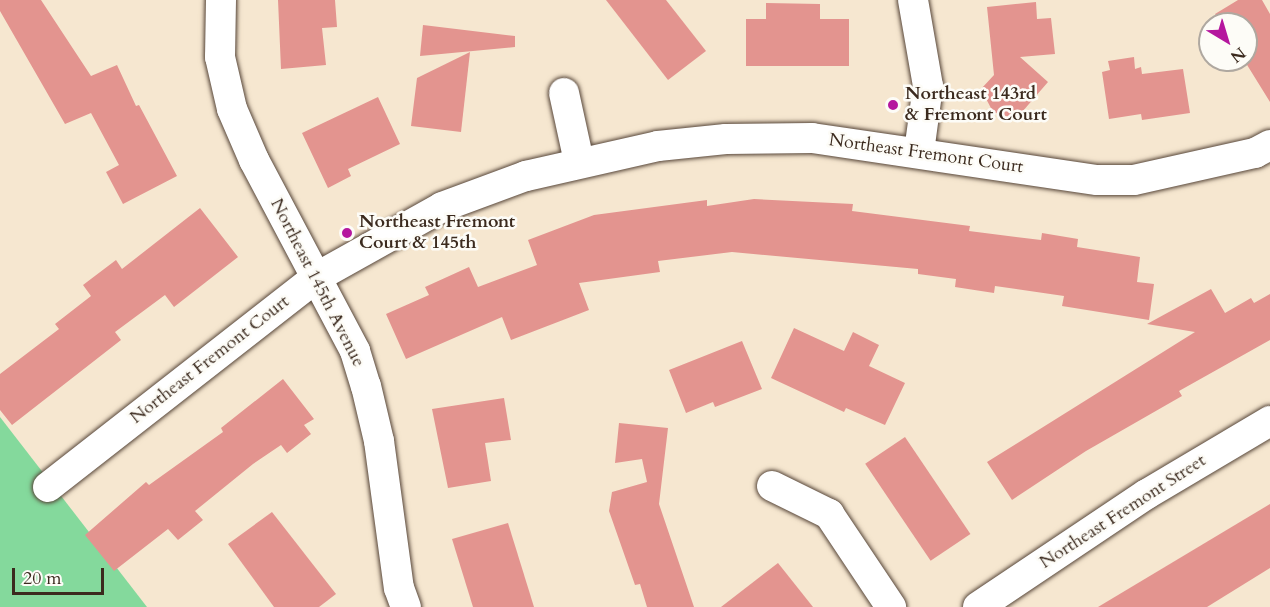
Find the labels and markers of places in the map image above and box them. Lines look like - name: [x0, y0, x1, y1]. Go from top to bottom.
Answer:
- place label: Northeast 143rd & Fremont Court: [905, 84, 1047, 127]
- marker: Northeast 143rd & Fremont Court: [886, 98, 900, 112]
- place label: Northeast Fremont Court & 145th: [359, 212, 515, 254]
- marker: Northeast Fremont Court & 145th: [340, 226, 354, 240]

